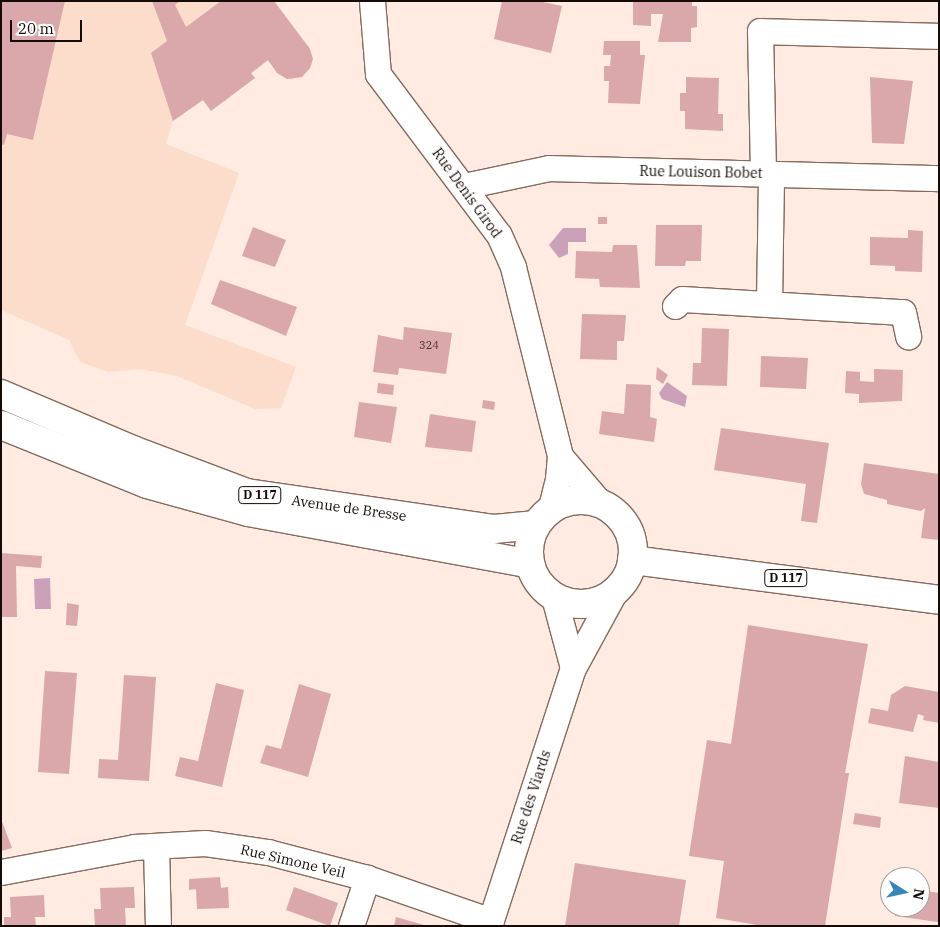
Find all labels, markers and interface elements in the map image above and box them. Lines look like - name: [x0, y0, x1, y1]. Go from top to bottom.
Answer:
- scale bar: [12, 10, 85, 42]
- text: 20 m: [18, 19, 54, 38]
- street label: Rue Denis Girod: [429, 145, 505, 241]
- street label: Rue Louison Bobet: [639, 163, 763, 181]
- house number: 324: [419, 338, 439, 352]
- road number: D 117: [238, 486, 282, 504]
- street label: Avenue de Bresse: [290, 492, 408, 524]
- road number: D 117: [764, 568, 808, 588]
- street label: Rue des Viards: [508, 748, 554, 846]
- street label: Rue Simone Veil: [239, 841, 347, 881]
- north arrow: [880, 867, 930, 917]
- text: N: [909, 887, 929, 901]

